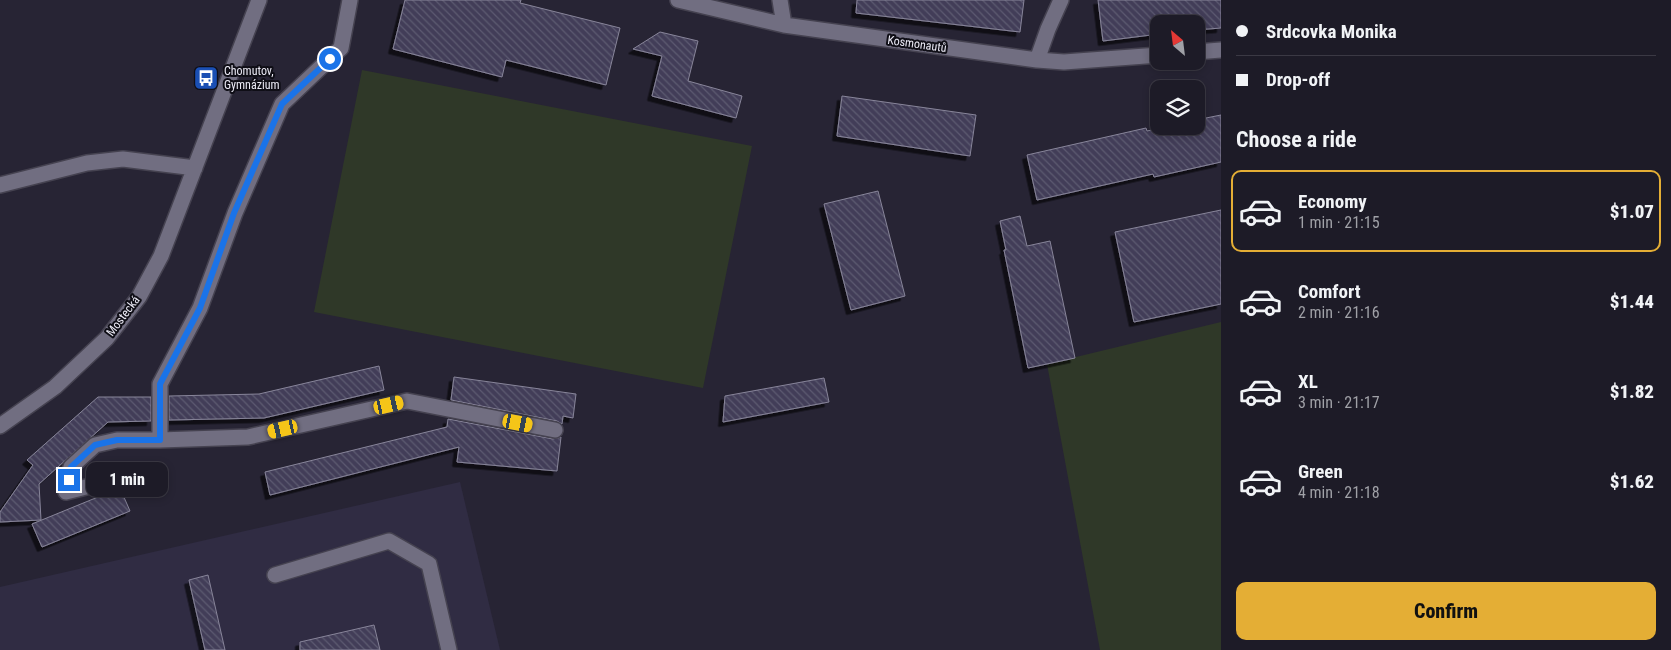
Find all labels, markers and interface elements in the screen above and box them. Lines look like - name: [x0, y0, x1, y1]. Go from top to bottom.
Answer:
- north arrow: [1150, 15, 1205, 70]
- map controls: [1150, 15, 1205, 135]
- text: Srdcovka Monika: [1266, 20, 1397, 43]
- street label: Kosmonautů: [886, 33, 948, 55]
- route start: [319, 48, 341, 70]
- place label: Chomutov, Gymnázium: [224, 64, 280, 92]
- bus stop icon: Chomutov, Gymnázium: [193, 65, 219, 91]
- text: Drop-off: [1266, 68, 1330, 91]
- button: layers: [1150, 80, 1205, 135]
- text: Choose a ride: [1236, 127, 1357, 152]
- icon: car: [1238, 189, 1283, 234]
- text: Economy: [1298, 190, 1367, 213]
- text: $1.07: [1610, 200, 1654, 223]
- text: 1 min · 21:15: [1298, 213, 1380, 232]
- icon: car: [1238, 279, 1283, 324]
- text: Comfort: [1298, 280, 1361, 303]
- text: $1.44: [1610, 290, 1654, 313]
- street label: Mostecká: [103, 293, 143, 339]
- text: 2 min · 21:16: [1298, 303, 1380, 322]
- icon: car: [1238, 369, 1283, 414]
- text: XL: [1298, 370, 1318, 393]
- text: $1.82: [1610, 380, 1654, 403]
- text: 3 min · 21:17: [1298, 393, 1380, 412]
- car: [372, 394, 405, 416]
- car: [501, 413, 534, 433]
- car: [266, 418, 299, 440]
- icon: car: [1238, 459, 1283, 504]
- text: Green: [1298, 460, 1343, 483]
- callout: 1 min: [86, 462, 169, 498]
- route end: [58, 469, 80, 491]
- text: 1 min: [109, 470, 145, 489]
- text: $1.62: [1610, 470, 1654, 493]
- text: 4 min · 21:18: [1298, 483, 1380, 502]
- button: Confirm: [1236, 582, 1656, 640]

